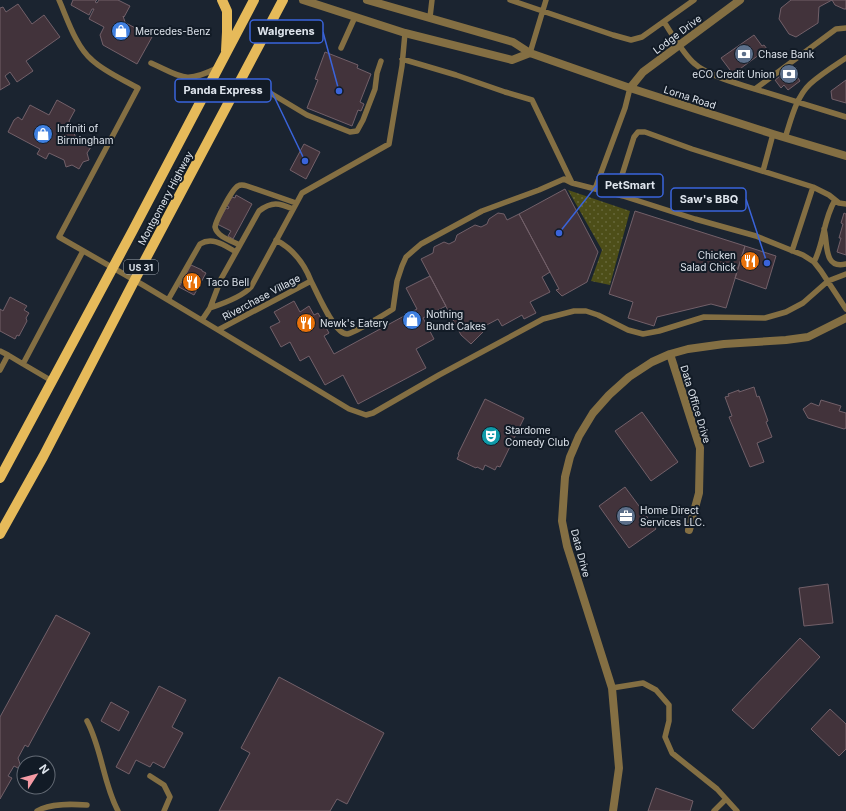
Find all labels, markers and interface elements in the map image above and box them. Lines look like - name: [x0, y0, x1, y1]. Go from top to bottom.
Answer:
- street label: Lodge Drive: [650, 12, 704, 56]
- shop icon: Mercedes-Benz: [110, 20, 132, 42]
- callout: Walgreens: [250, 20, 323, 43]
- text: Walgreens: [257, 24, 315, 38]
- place label: Mercedes-Benz: [135, 25, 211, 37]
- bank icon: Chase Bank: [733, 43, 755, 65]
- place label: Chase Bank: [758, 48, 815, 60]
- bank icon: eCO Credit Union: [778, 63, 800, 85]
- place label: eCO Credit Union: [692, 68, 775, 80]
- callout: Panda Express: [175, 79, 271, 102]
- text: Panda Express: [183, 83, 263, 97]
- street label: Lorna Road: [662, 83, 718, 111]
- place label: Infiniti of Birmingham: [57, 122, 113, 146]
- shop icon: Infiniti of Birmingham: [32, 123, 54, 145]
- street label: Montgomery Highway: [135, 149, 195, 247]
- callout: PetSmart: [597, 174, 663, 197]
- text: PetSmart: [605, 178, 655, 192]
- callout: Saw's BBQ: [671, 188, 746, 211]
- text: Saw's BBQ: [680, 192, 738, 206]
- place label: Chicken Salad Chick: [680, 249, 736, 273]
- restaurant icon: Chicken Salad Chick: [739, 250, 761, 272]
- road number: US 31: [124, 260, 158, 274]
- restaurant icon: Taco Bell: [181, 271, 203, 293]
- street label: Riverchase Village: [220, 271, 302, 323]
- place label: Taco Bell: [206, 276, 249, 288]
- place label: Nothing Bundt Cakes: [426, 308, 486, 332]
- shop icon: Nothing Bundt Cakes: [401, 309, 423, 331]
- restaurant icon: Newk's Eatery: [295, 312, 317, 334]
- place label: Newk's Eatery: [320, 317, 388, 329]
- street label: Data Office Drive: [678, 364, 714, 445]
- place label: Stardome Comedy Club: [505, 424, 569, 448]
- theatre icon: Stardome Comedy Club: [480, 425, 502, 447]
- place label: Home Direct Services LLC.: [640, 504, 705, 528]
- office icon: Home Direct Services LLC.: [615, 505, 637, 527]
- street label: Data Drive: [569, 528, 593, 579]
- north arrow: [16, 755, 56, 795]
- text: N: [36, 762, 52, 777]

